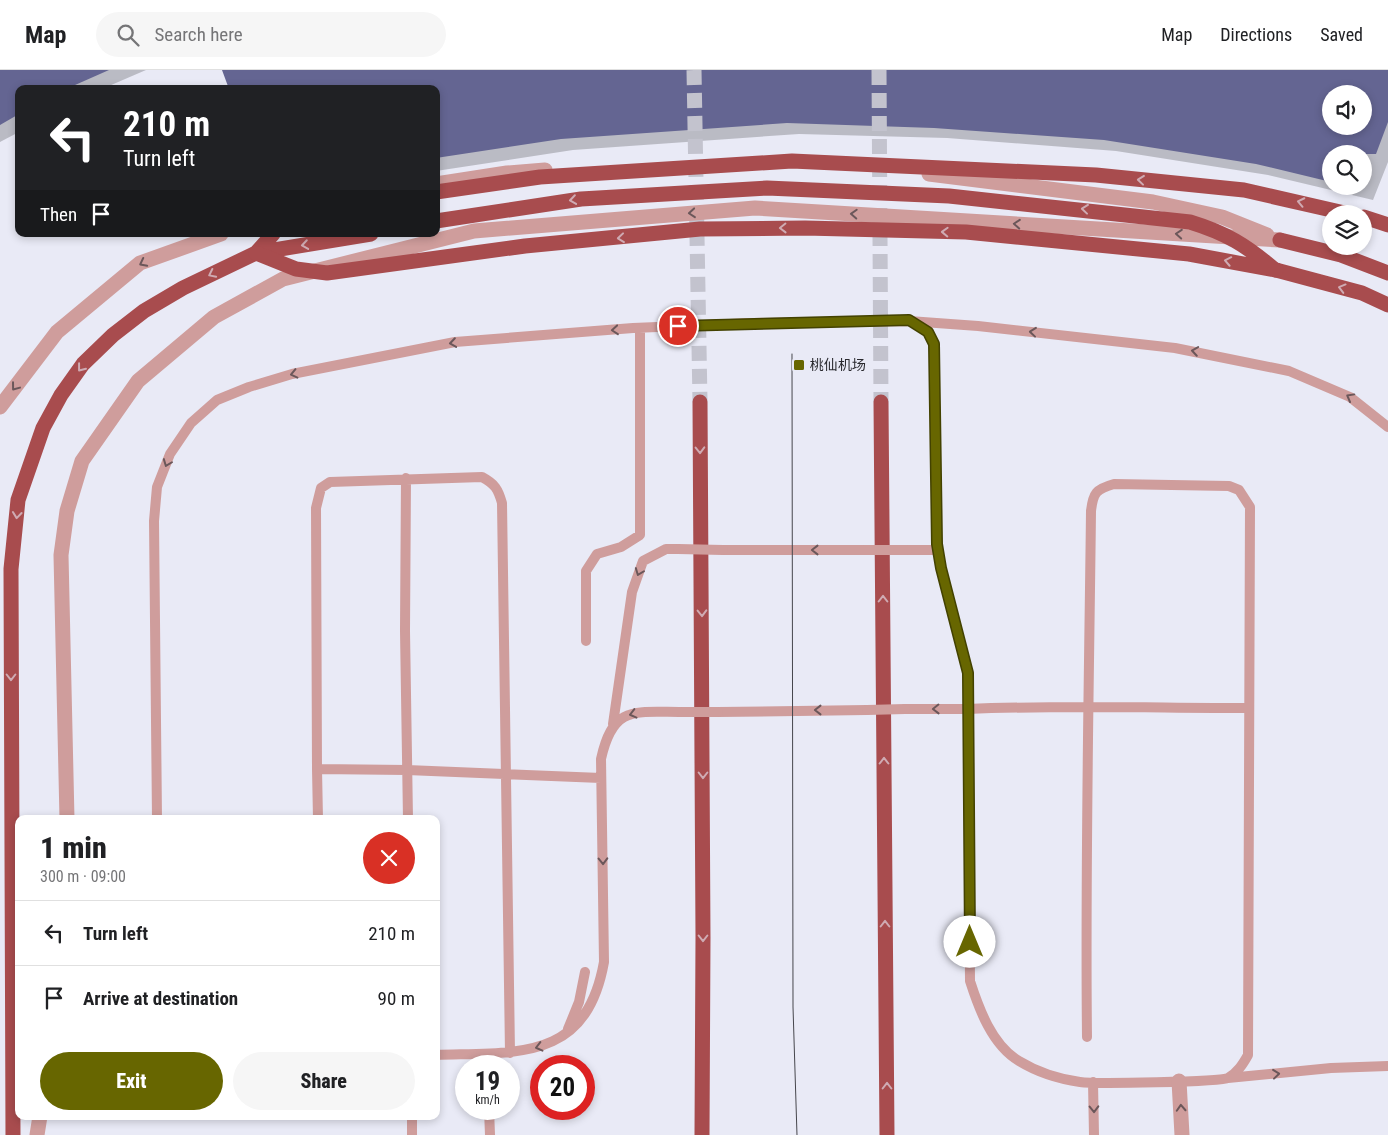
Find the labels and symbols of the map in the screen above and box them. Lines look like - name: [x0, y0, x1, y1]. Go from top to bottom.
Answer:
- one-way arrow: [1136, 175, 1144, 186]
- one-way arrow: [569, 194, 577, 205]
- one-way arrow: [1297, 197, 1306, 208]
- one-way arrow: [1080, 204, 1088, 215]
- one-way arrow: [688, 207, 696, 218]
- one-way arrow: [850, 208, 858, 219]
- one-way arrow: [1012, 218, 1020, 229]
- one-way arrow: [778, 223, 786, 233]
- one-way arrow: [941, 226, 949, 237]
- one-way arrow: [1175, 228, 1183, 239]
- one-way arrow: [616, 232, 624, 243]
- one-way arrow: [301, 239, 310, 249]
- one-way arrow: [139, 257, 148, 267]
- one-way arrow: [1224, 257, 1233, 267]
- one-way arrow: [208, 268, 217, 279]
- one-way arrow: [1338, 283, 1347, 294]
- pin: [657, 305, 699, 347]
- one-way arrow: [611, 324, 619, 335]
- one-way arrow: [1029, 327, 1037, 338]
- one-way arrow: [449, 337, 457, 348]
- one-way arrow: [1190, 346, 1198, 357]
- place label: 桃仙机场: [810, 357, 866, 373]
- marker: 桃仙机场: [792, 358, 806, 372]
- one-way arrow: [78, 362, 86, 371]
- one-way arrow: [289, 368, 298, 379]
- one-way arrow: [12, 381, 20, 390]
- one-way arrow: [1346, 393, 1355, 403]
- one-way arrow: [695, 447, 705, 455]
- one-way arrow: [162, 458, 172, 466]
- one-way arrow: [12, 512, 23, 520]
- one-way arrow: [811, 545, 818, 555]
- one-way arrow: [635, 567, 645, 576]
- one-way arrow: [878, 595, 888, 602]
- one-way arrow: [697, 610, 707, 617]
- one-way arrow: [6, 674, 16, 682]
- one-way arrow: [932, 704, 940, 714]
- one-way arrow: [814, 705, 822, 715]
- one-way arrow: [629, 708, 638, 719]
- one-way arrow: [879, 757, 889, 765]
- one-way arrow: [698, 772, 708, 780]
- one-way arrow: [598, 858, 608, 865]
- position arrow: [943, 915, 995, 967]
- one-way arrow: [880, 920, 890, 928]
- one-way arrow: [698, 934, 708, 942]
- one-way arrow: [534, 1041, 543, 1052]
- speed limit sign: 20: [530, 1055, 595, 1120]
- one-way arrow: [1272, 1069, 1280, 1080]
- one-way arrow: [881, 1082, 892, 1090]
- one-way arrow: [1175, 1104, 1186, 1112]
- one-way arrow: [1089, 1105, 1099, 1113]

